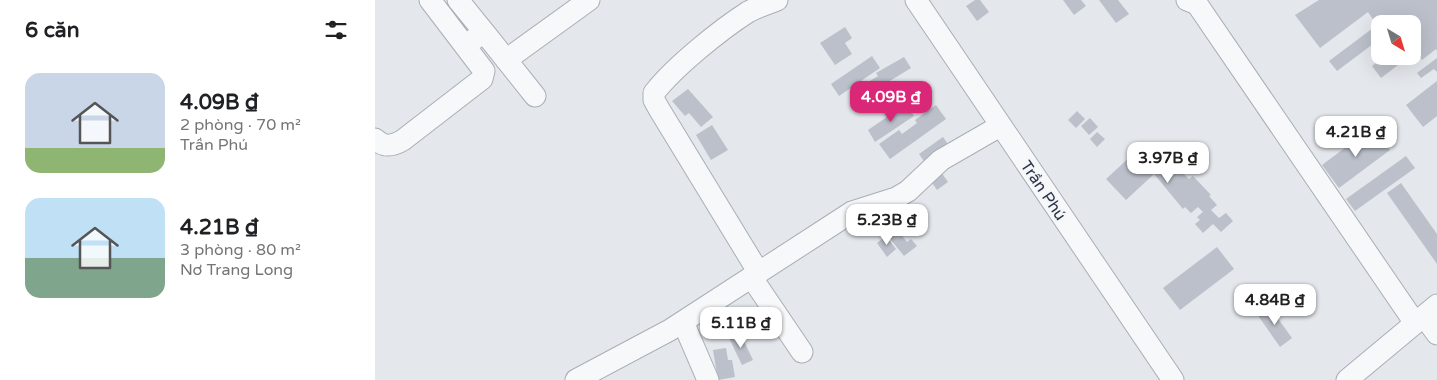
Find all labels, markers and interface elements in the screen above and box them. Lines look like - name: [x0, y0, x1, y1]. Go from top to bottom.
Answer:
- north arrow: [1371, 15, 1421, 65]
- map controls: [1371, 15, 1421, 65]
- icon: filters: [322, 16, 350, 44]
- text: 6 căn: [25, 18, 79, 43]
- pin: 4.09B ₫: [845, 80, 937, 123]
- text: 4.09B ₫: [861, 87, 921, 107]
- text: 4.09B ₫: [180, 90, 259, 115]
- icon: home: [65, 93, 125, 153]
- text: 2 phòng · 70 m²: [180, 115, 301, 135]
- pin: 4.21B ₫: [1310, 116, 1402, 158]
- text: 4.21B ₫: [1326, 122, 1386, 142]
- text: Trần Phú: [180, 135, 248, 155]
- pin: 3.97B ₫: [1122, 142, 1214, 184]
- text: 3.97B ₫: [1138, 148, 1198, 168]
- street label: Trần Phú: [1016, 157, 1070, 224]
- pin: 5.23B ₫: [841, 204, 933, 246]
- text: 5.23B ₫: [857, 210, 917, 230]
- text: 4.21B ₫: [180, 215, 259, 240]
- icon: home: [65, 218, 125, 278]
- text: 3 phòng · 80 m²: [180, 240, 301, 260]
- text: Nơ Trang Long: [180, 260, 293, 280]
- pin: 4.84B ₫: [1229, 284, 1321, 326]
- text: 4.84B ₫: [1245, 290, 1305, 310]
- pin: 5.11B ₫: [695, 306, 787, 349]
- text: 5.11B ₫: [711, 313, 771, 333]

